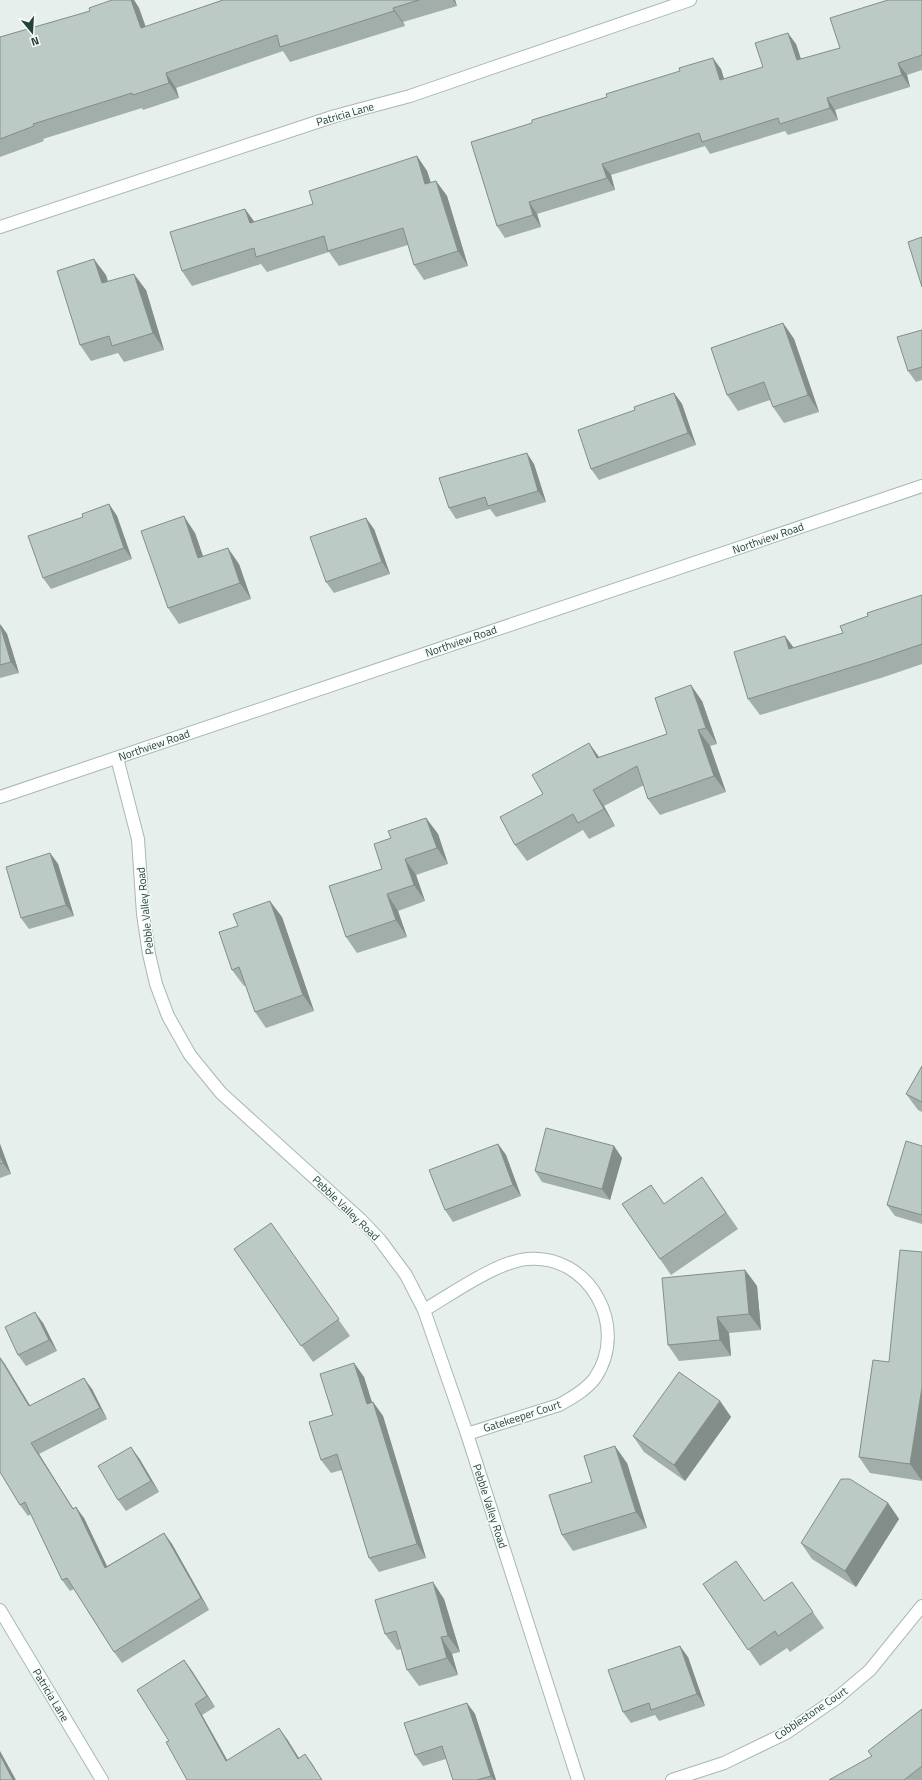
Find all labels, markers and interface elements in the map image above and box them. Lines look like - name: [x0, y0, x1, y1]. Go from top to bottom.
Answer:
- north arrow: [12, 12, 52, 52]
- text: N: [29, 33, 41, 50]
- street label: Patricia Lane: [314, 98, 376, 130]
- street label: Northview Road: [730, 518, 806, 558]
- street label: Northview Road: [423, 621, 499, 661]
- street label: Northview Road: [116, 725, 192, 765]
- street label: Pebble Valley Road: [132, 866, 158, 956]
- street label: Pebble Valley Road: [309, 1172, 383, 1244]
- street label: Gatekeeper Court: [481, 1396, 563, 1436]
- street label: Pebble Valley Road: [469, 1462, 511, 1550]
- street label: Patricia Lane: [29, 1665, 73, 1725]
- street label: Cobblestone Court: [771, 1682, 851, 1743]

